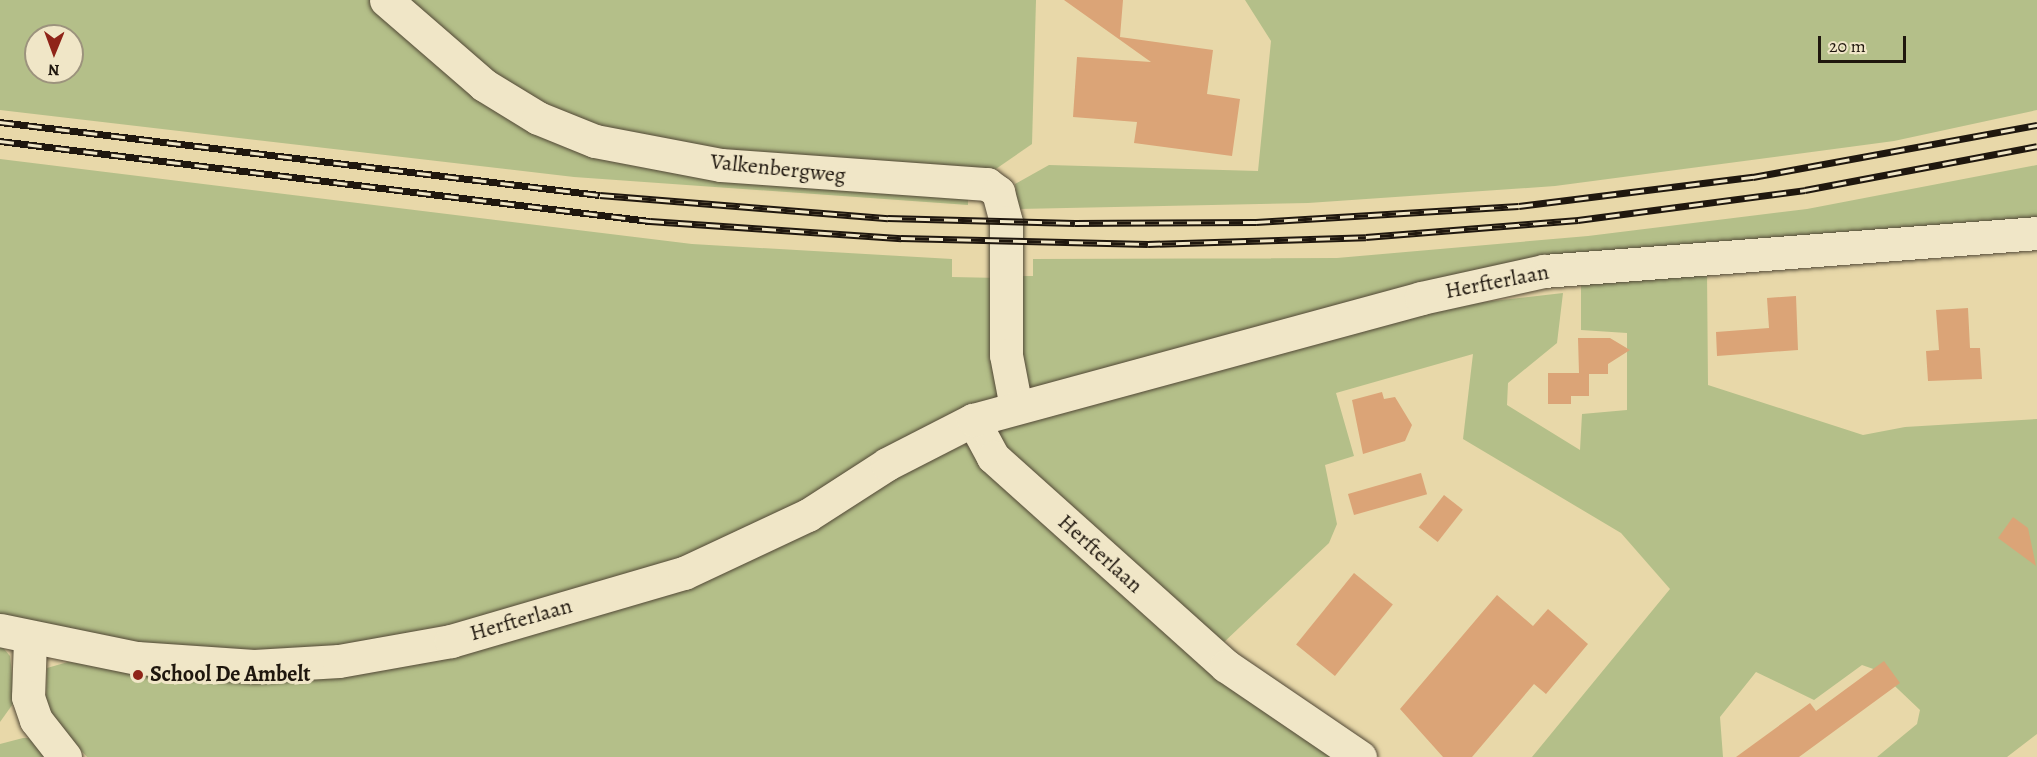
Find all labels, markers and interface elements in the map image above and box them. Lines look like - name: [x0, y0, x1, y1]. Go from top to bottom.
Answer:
- north arrow: [24, 24, 84, 84]
- scale bar: [1821, 24, 1910, 62]
- text: 20 m: [1829, 34, 1866, 58]
- text: N: [48, 59, 60, 81]
- street label: Valkenbergweg: [709, 149, 847, 189]
- street label: Herfterlaan: [1443, 259, 1551, 305]
- street label: Herfterlaan: [1052, 509, 1148, 599]
- street label: Herfterlaan: [467, 593, 575, 647]
- place label: School De Ambelt: [150, 662, 311, 688]
- marker: School De Ambelt: [131, 668, 145, 682]

